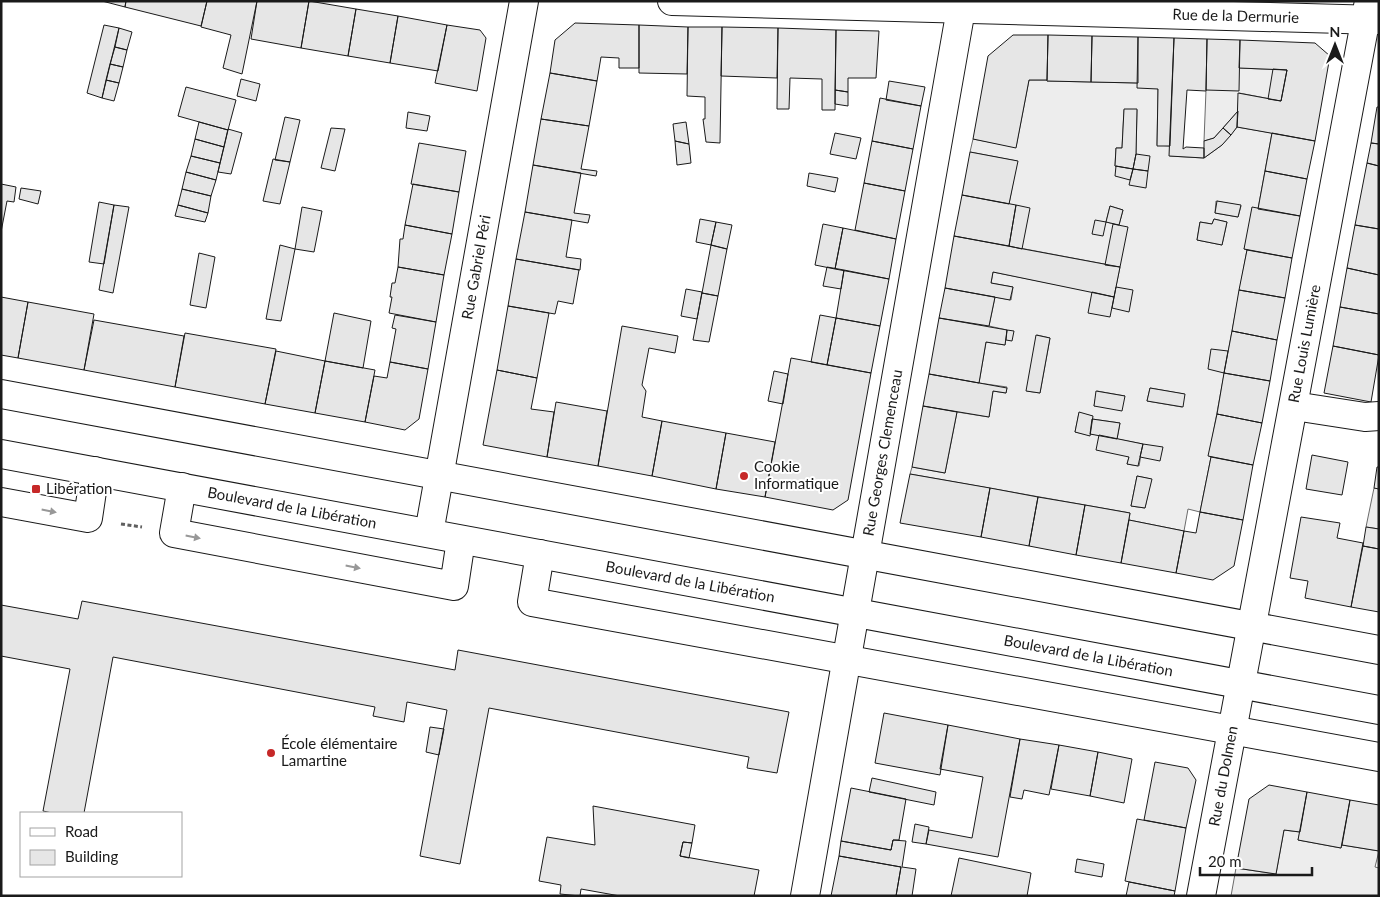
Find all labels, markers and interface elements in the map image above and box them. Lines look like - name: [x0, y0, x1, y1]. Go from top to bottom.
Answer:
- street label: Rue de la Dermurie: [1172, 4, 1299, 26]
- north arrow: [1310, 20, 1360, 70]
- text: N: [1330, 23, 1340, 40]
- street label: Rue Gabriel Péri: [457, 213, 494, 321]
- street label: Rue Louis Lumière: [1284, 283, 1324, 404]
- street label: Rue Georges Clemenceau: [858, 368, 905, 537]
- place label: Cookie Informatique: [754, 457, 839, 492]
- marker: Cookie Informatique: [738, 470, 750, 482]
- place label: Libération: [46, 479, 112, 497]
- marker: Libération: [30, 483, 42, 495]
- street label: Boulevard de la Libération: [206, 483, 378, 532]
- one-way arrow: [42, 507, 58, 515]
- one-way arrow: [186, 533, 201, 541]
- street label: Boulevard de la Libération: [604, 557, 776, 606]
- one-way arrow: [345, 563, 361, 571]
- street label: Boulevard de la Libération: [1002, 630, 1175, 680]
- street label: Rue du Dolmen: [1204, 724, 1241, 828]
- place label: École élémentaire Lamartine: [281, 734, 398, 769]
- marker: École élémentaire Lamartine: [265, 747, 277, 759]
- legend: [20, 812, 182, 877]
- text: Road: [65, 822, 98, 840]
- scale bar: [1200, 844, 1312, 876]
- text: Building: [65, 847, 118, 865]
- text: 20 m: [1208, 852, 1242, 870]

